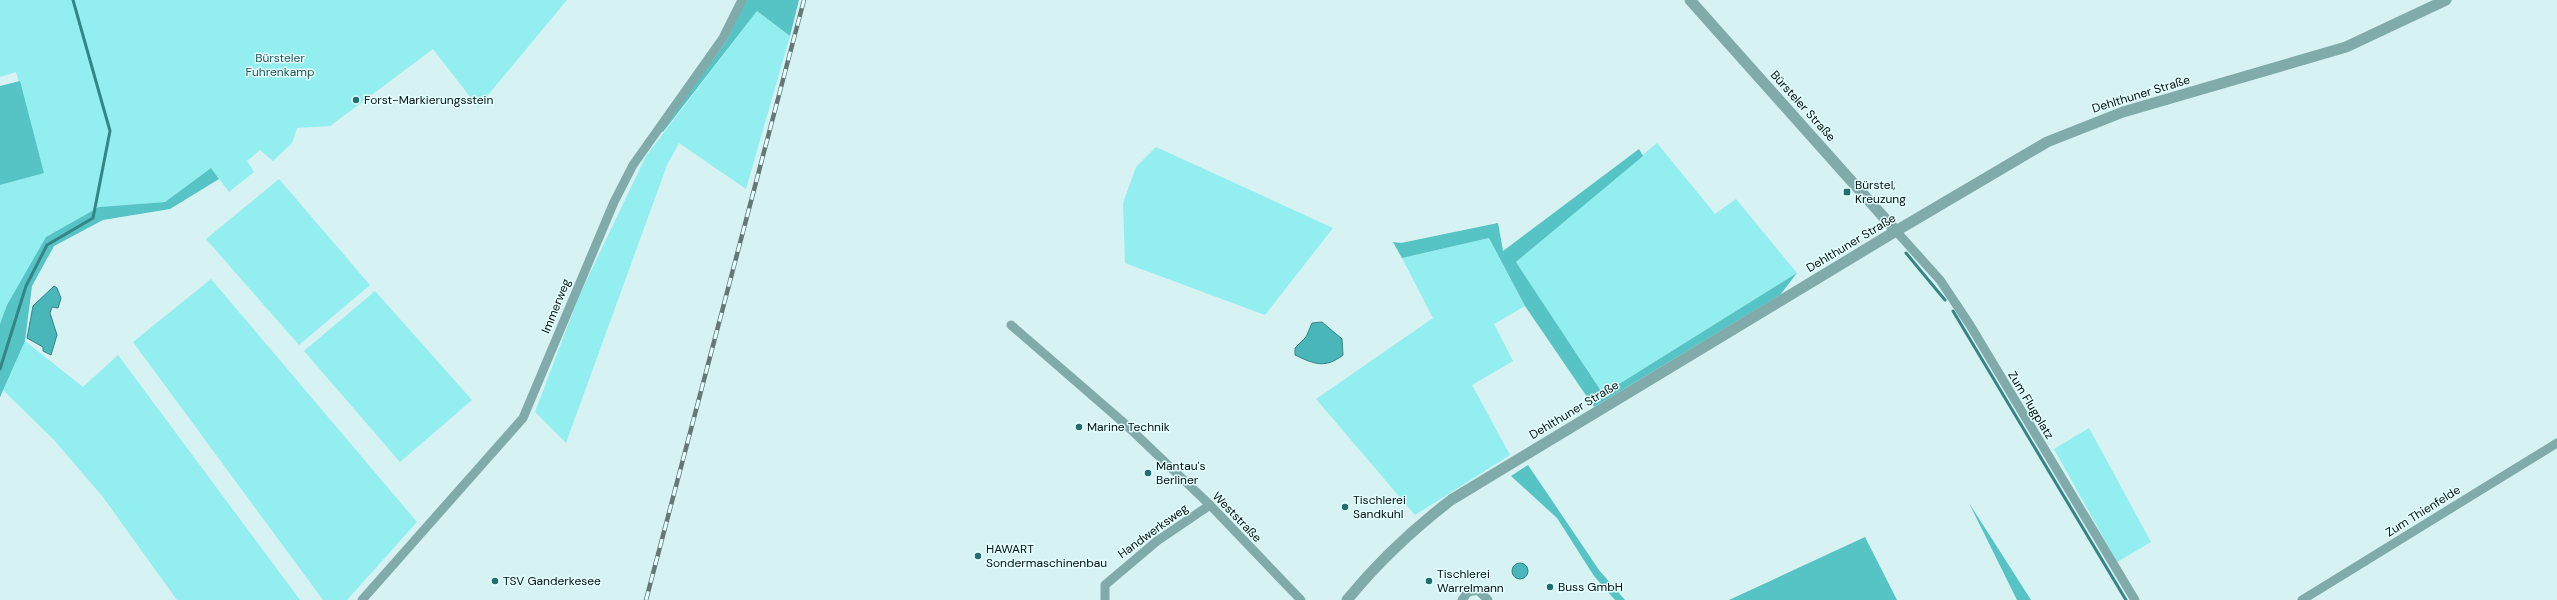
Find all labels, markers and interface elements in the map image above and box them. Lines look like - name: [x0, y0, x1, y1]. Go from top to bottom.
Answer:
- park label: Bürsteler Fuhrenkamp: [246, 50, 314, 80]
- street label: Bürsteler Straße: [1767, 67, 1839, 145]
- street label: Dehlthuner Straße: [2090, 71, 2192, 117]
- place label: Forst-Markierungsstein: [364, 92, 493, 108]
- marker: Forst-Markierungsstein: [351, 95, 361, 105]
- place label: Bürstel, Kreuzung: [1855, 177, 1906, 207]
- marker: Bürstel, Kreuzung: [1842, 187, 1852, 197]
- street label: Dehlthuner Straße: [1803, 210, 1899, 276]
- street label: Immerweg: [538, 276, 574, 336]
- street label: Zum Flugplatz: [2004, 368, 2058, 442]
- street label: Dehlthuner Straße: [1526, 377, 1622, 443]
- place label: Marine Technik: [1087, 419, 1170, 435]
- marker: Marine Technik: [1074, 422, 1084, 432]
- place label: Mantau's Berliner: [1156, 458, 1206, 488]
- marker: Mantau's Berliner: [1143, 468, 1153, 478]
- street label: Zum Thienfelde: [2383, 482, 2463, 540]
- street label: Weststraße: [1209, 488, 1265, 546]
- place label: Tischlerei Sandkuhl: [1353, 492, 1406, 522]
- street label: Handwerksweg: [1115, 500, 1192, 562]
- marker: Tischlerei Sandkuhl: [1340, 502, 1350, 512]
- place label: HAWART Sondermaschinenbau: [986, 541, 1107, 571]
- marker: HAWART Sondermaschinenbau: [973, 551, 983, 561]
- place label: Tischlerei Warrelmann: [1437, 566, 1504, 596]
- place label: TSV Ganderkesee: [503, 573, 601, 589]
- marker: TSV Ganderkesee: [490, 576, 500, 586]
- marker: Tischlerei Warrelmann: [1424, 576, 1434, 586]
- place label: Buss GmbH: [1558, 579, 1623, 595]
- marker: Buss GmbH: [1545, 582, 1555, 592]

